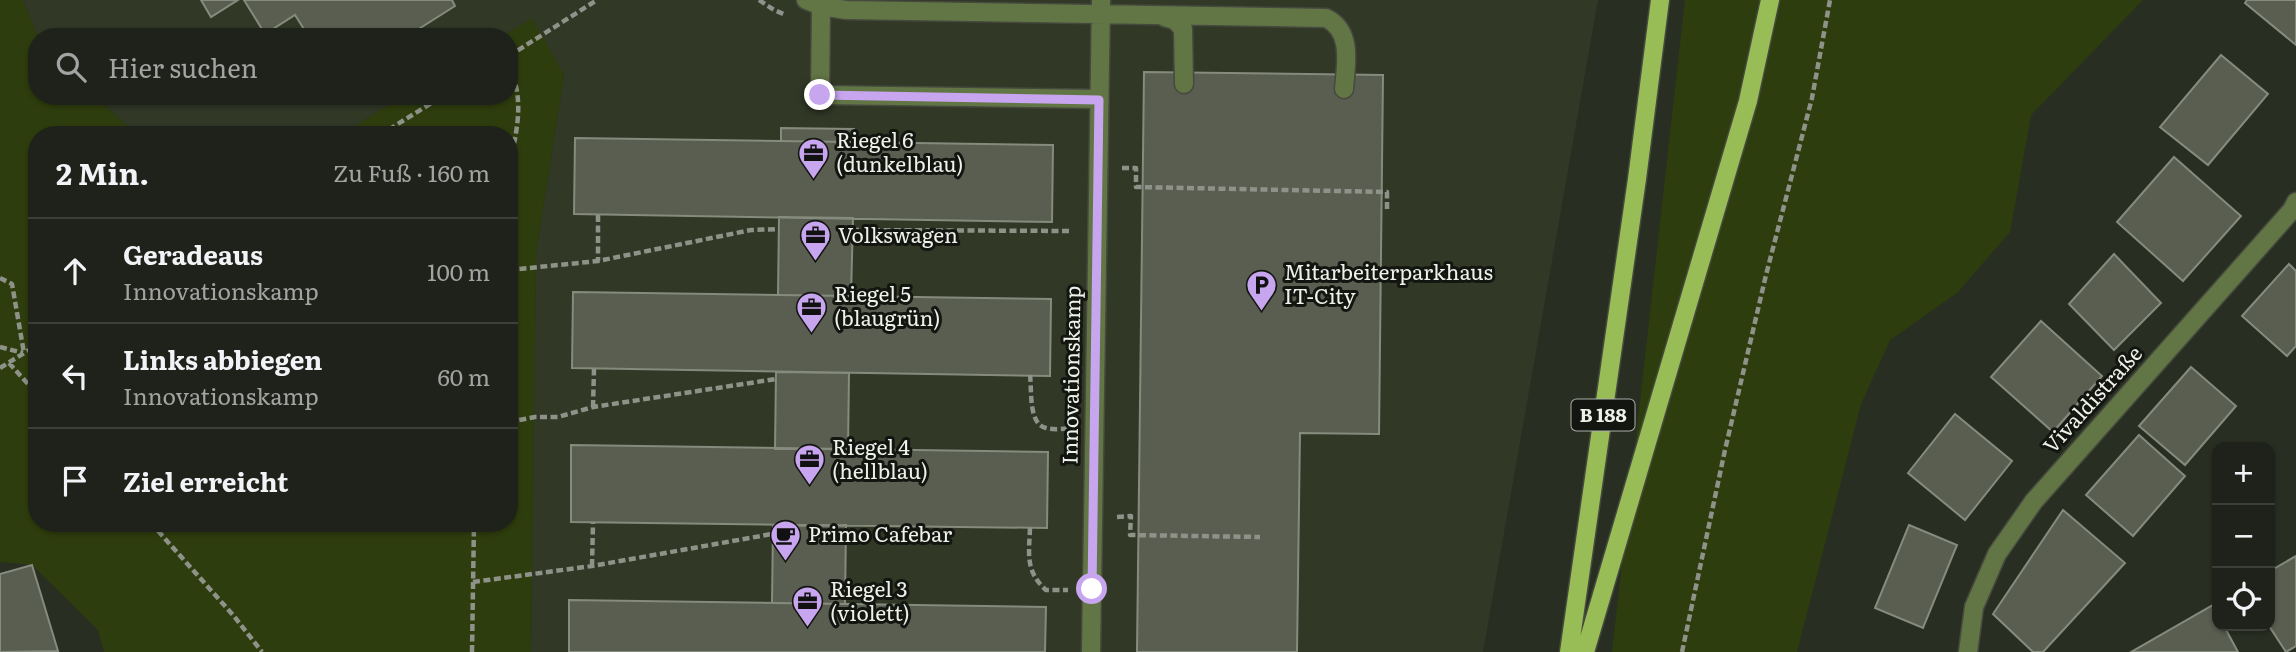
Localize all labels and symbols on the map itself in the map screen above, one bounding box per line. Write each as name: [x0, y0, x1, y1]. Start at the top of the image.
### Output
route end: [804, 79, 835, 110]
place label: Riegel 6 (dunkelblau): [836, 123, 963, 178]
office icon: Riegel 6 (dunkelblau): [796, 136, 830, 180]
place label: Volkswagen: [838, 218, 958, 249]
office icon: Volkswagen: [798, 219, 832, 263]
place label: Mitarbeiterparkhaus IT-City: [1284, 255, 1493, 310]
parking icon: Mitarbeiterparkhaus IT-City: [1244, 268, 1278, 312]
place label: Riegel 5 (blaugrün): [834, 277, 940, 332]
street label: Innovationskamp: [1052, 285, 1087, 465]
office icon: Riegel 5 (blaugrün): [794, 290, 828, 334]
street label: Vivaldistraße: [2034, 338, 2148, 459]
road number: B 188: [1572, 400, 1634, 430]
place label: Riegel 4 (hellblau): [832, 430, 928, 485]
office icon: Riegel 4 (hellblau): [792, 443, 826, 487]
place label: Primo Cafebar: [808, 517, 952, 548]
cafe icon: Primo Cafebar: [768, 518, 802, 562]
place label: Riegel 3 (violett): [830, 572, 910, 627]
route start: [1076, 573, 1107, 604]
office icon: Riegel 3 (violett): [790, 585, 824, 629]

